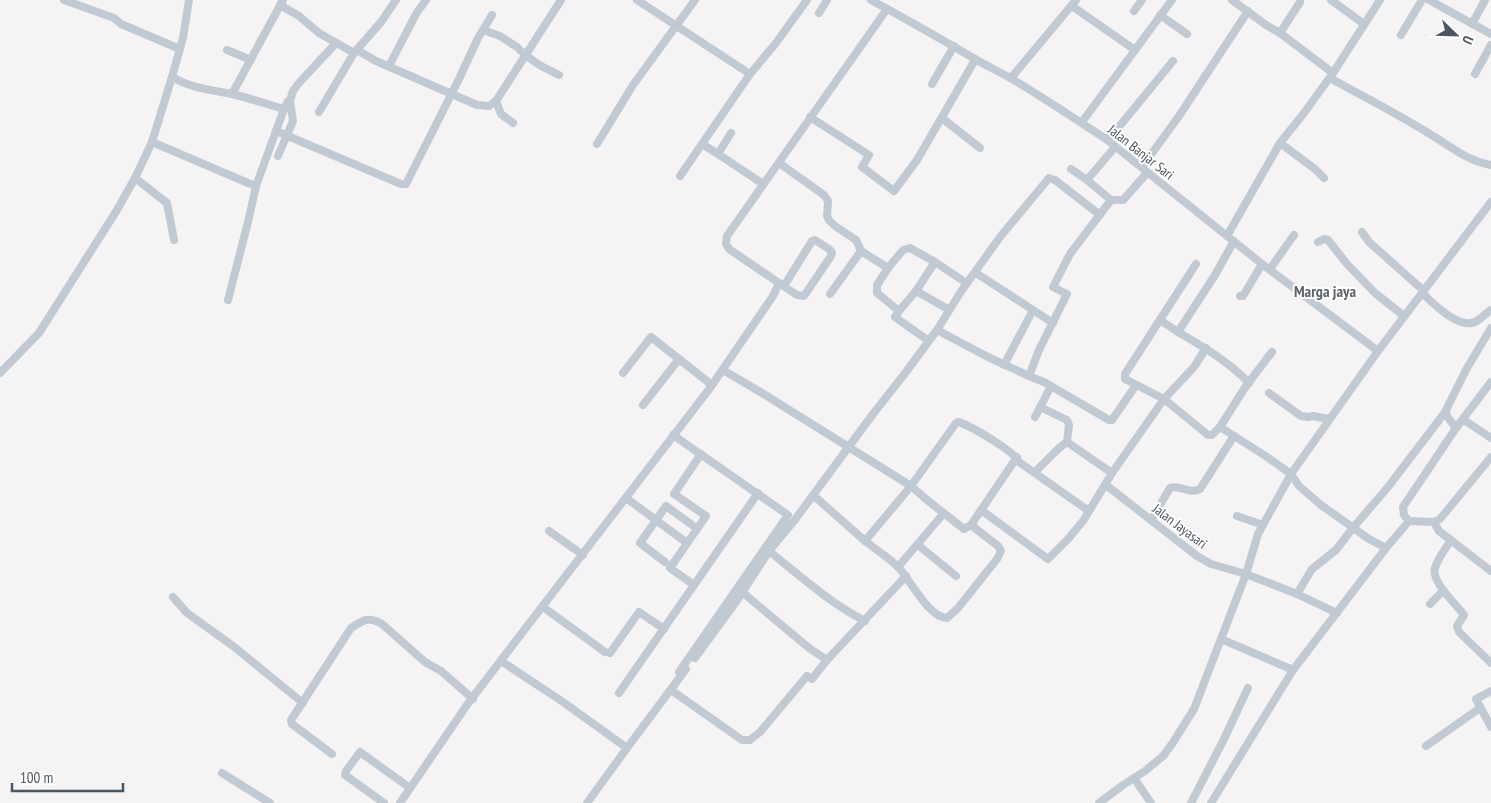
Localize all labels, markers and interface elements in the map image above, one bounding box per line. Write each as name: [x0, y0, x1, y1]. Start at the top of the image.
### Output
north arrow: [1431, 10, 1481, 60]
text: U: [1458, 33, 1478, 47]
street label: Jalan Banjar Sari: [1103, 120, 1178, 183]
district label: Marga jaya: [1294, 281, 1356, 301]
street label: Jalan Jayasari: [1148, 499, 1211, 552]
scale bar: [12, 760, 124, 792]
text: 100 m: [20, 768, 53, 787]

